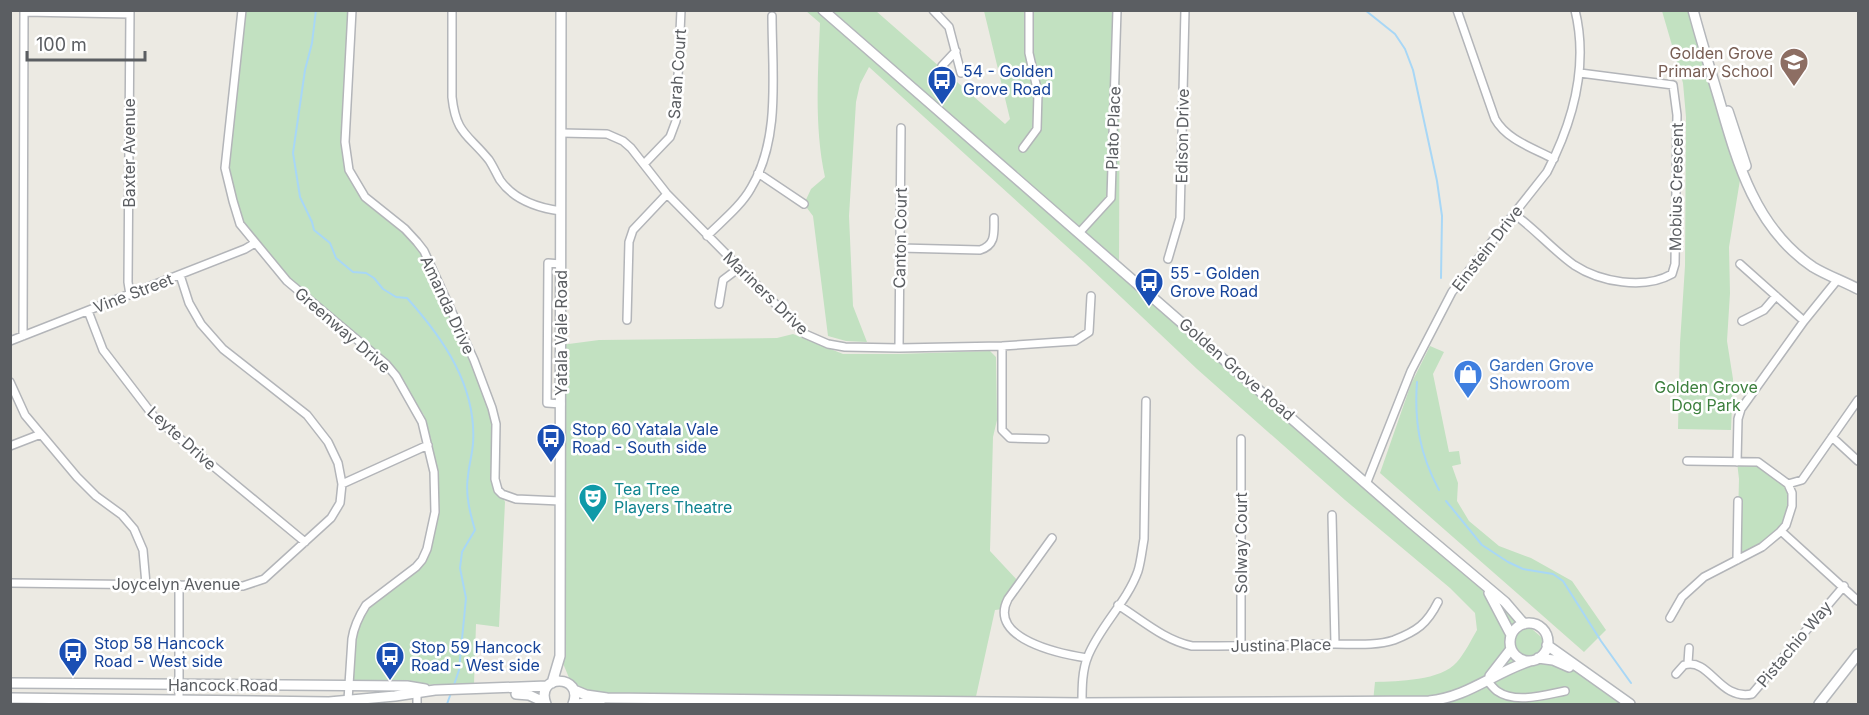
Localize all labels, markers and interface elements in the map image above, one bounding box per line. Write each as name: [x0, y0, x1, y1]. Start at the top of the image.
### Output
scale bar: [27, 24, 146, 62]
street label: Sarah Court: [664, 28, 690, 120]
text: 100 m: [36, 34, 87, 55]
place label: Golden Grove Primary School: [1658, 43, 1773, 81]
school or university icon: Golden Grove Primary School: [1778, 46, 1810, 88]
place label: 54 - Golden Grove Road: [963, 61, 1053, 99]
bus stop icon: 54 - Golden Grove Road: [926, 64, 958, 106]
street label: Plato Place: [1102, 86, 1124, 170]
street label: Edison Drive: [1171, 88, 1193, 184]
street label: Baxter Avenue: [119, 98, 139, 208]
street label: Mobius Crescent: [1665, 123, 1687, 251]
street label: Canton Court: [889, 187, 911, 289]
street label: Einstein Drive: [1447, 201, 1527, 295]
street label: Mariners Drive: [719, 247, 813, 339]
street label: Amanda Drive: [416, 253, 480, 357]
place label: 55 - Golden Grove Road: [1170, 263, 1260, 301]
bus stop icon: 55 - Golden Grove Road: [1133, 266, 1165, 308]
street label: Vine Street: [91, 269, 175, 317]
street label: Yatala Vale Road: [551, 270, 571, 396]
street label: Greenway Drive: [291, 283, 395, 377]
street label: Golden Grove Road: [1175, 313, 1299, 425]
place label: Garden Grove Showroom: [1489, 355, 1594, 393]
shop icon: Garden Grove Showroom: [1452, 358, 1484, 400]
park label: Golden Grove Dog Park: [1654, 377, 1758, 415]
street label: Leyte Drive: [143, 402, 221, 474]
place label: Stop 60 Yatala Vale Road - South side: [572, 419, 719, 457]
bus stop icon: Stop 60 Yatala Vale Road - South side: [535, 422, 567, 464]
place label: Tea Tree Players Theatre: [614, 479, 732, 517]
theatre icon: Tea Tree Players Theatre: [577, 482, 609, 524]
street label: Solway Court: [1231, 492, 1251, 594]
street label: Joycelyn Avenue: [112, 574, 240, 594]
street label: Pistachio Way: [1752, 597, 1836, 691]
place label: Stop 58 Hancock Road - West side: [94, 633, 225, 671]
street label: Justina Place: [1231, 634, 1331, 656]
bus stop icon: Stop 58 Hancock Road - West side: [57, 636, 89, 678]
place label: Stop 59 Hancock Road - West side: [411, 637, 542, 675]
bus stop icon: Stop 59 Hancock Road - West side: [374, 640, 406, 682]
street label: Hancock Road: [168, 675, 278, 695]

